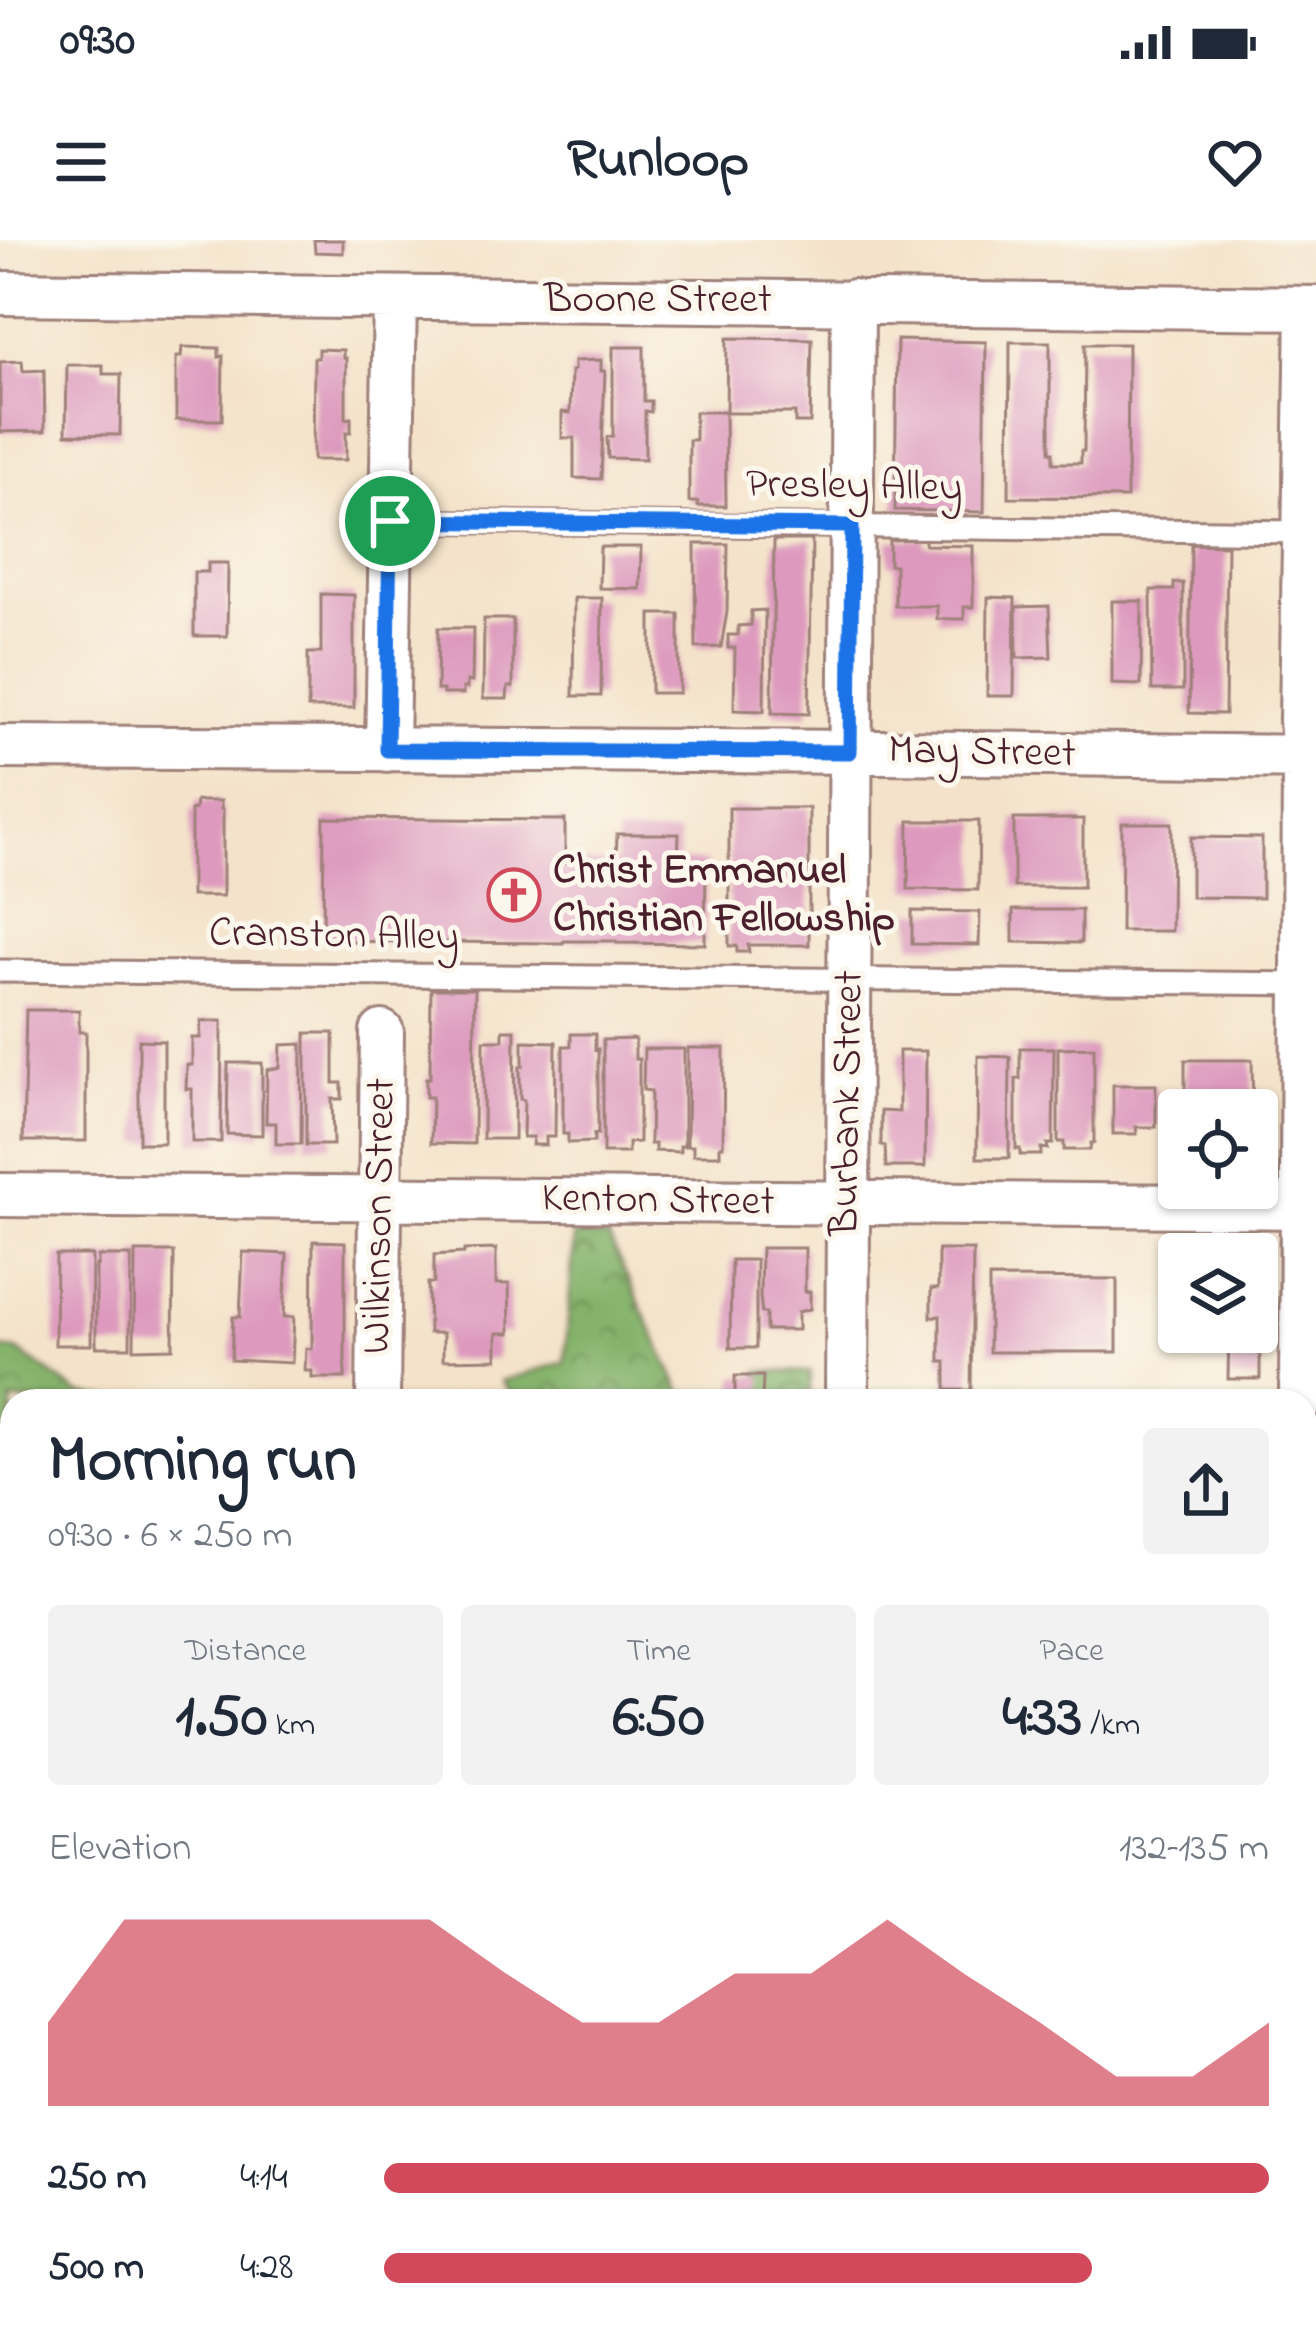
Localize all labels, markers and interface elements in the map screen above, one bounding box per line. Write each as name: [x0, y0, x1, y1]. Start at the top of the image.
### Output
text: 09:30: [60, 9, 135, 75]
text: Runloop: [567, 123, 749, 201]
icon: menu: [48, 129, 114, 195]
icon: heart: [1202, 129, 1268, 195]
street label: Boone Street: [543, 270, 772, 331]
street label: Presley Alley: [745, 455, 963, 519]
pin: [339, 470, 441, 572]
icon: arrive: [357, 488, 423, 554]
street label: May Street: [888, 721, 1076, 785]
place label: Christ Emmanuel Christian Fellowship: [553, 841, 895, 950]
church icon: Christ Emmanuel Christian Fellowship: [486, 867, 542, 923]
street label: Cranston Alley: [208, 903, 460, 969]
street label: Burbank Street: [815, 970, 881, 1237]
street label: Wilkinson Street: [347, 1077, 413, 1355]
map controls: [1158, 1089, 1278, 1353]
button: locate: [1158, 1089, 1278, 1209]
street label: Kenton Street: [541, 1168, 775, 1234]
button: layers: [1158, 1233, 1278, 1353]
text: Morning run: [48, 1415, 357, 1511]
button: share: [1143, 1428, 1269, 1554]
text: 09:30 · 6 × 250 m: [48, 1508, 293, 1565]
text: Distance: [185, 1628, 306, 1676]
text: Time: [626, 1628, 691, 1676]
text: Pace: [1039, 1628, 1104, 1676]
text: 1.50: [176, 1676, 267, 1763]
text: 6:50: [613, 1676, 704, 1763]
text: 4:33: [1003, 1676, 1082, 1763]
text: km: [267, 1702, 315, 1750]
text: /km: [1082, 1702, 1140, 1750]
text: Elevation: [48, 1821, 191, 1878]
text: 132–135 m: [1119, 1821, 1269, 1878]
text: 250 m: [48, 2150, 147, 2207]
text: 4:14: [240, 2150, 288, 2207]
text: 500 m: [48, 2240, 144, 2297]
text: 4:28: [240, 2240, 293, 2297]

